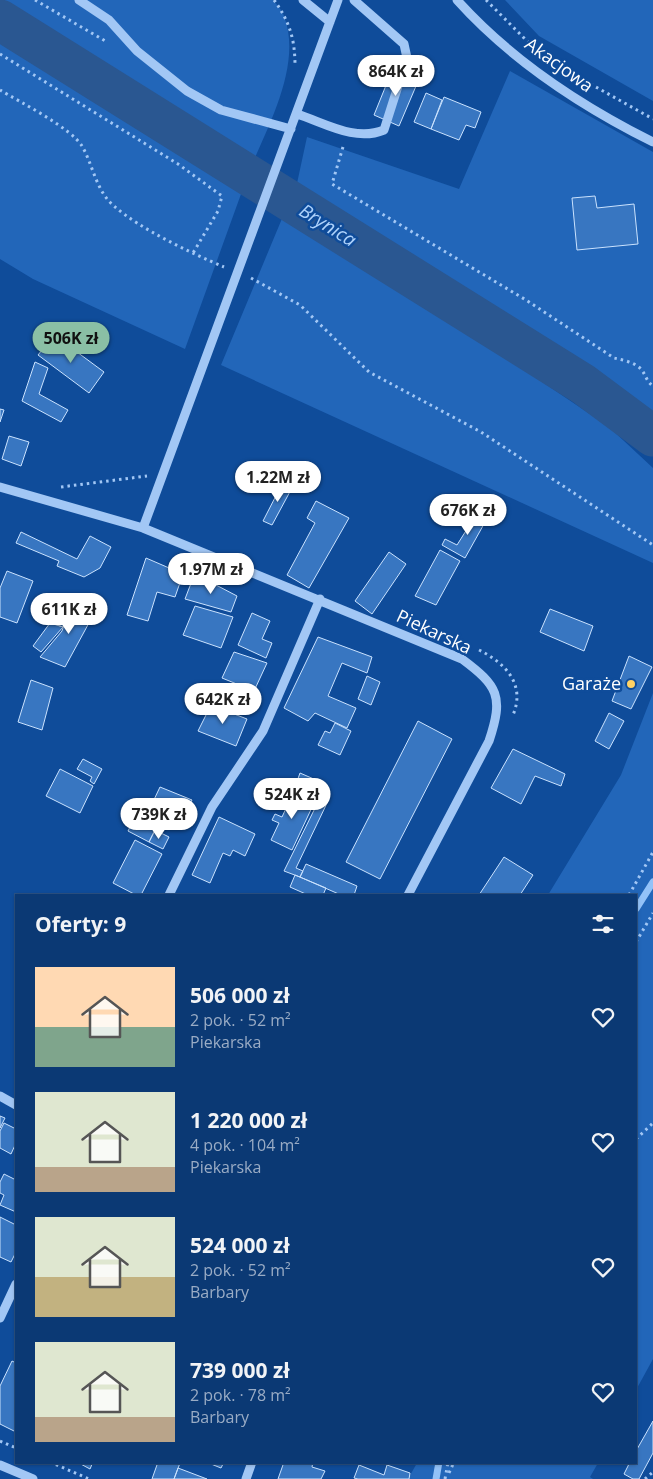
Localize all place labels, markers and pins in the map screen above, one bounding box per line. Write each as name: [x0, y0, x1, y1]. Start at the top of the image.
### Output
pin: 864K zł: [350, 54, 442, 97]
pin: 506K zł: [25, 322, 117, 364]
pin: 1.22M zł: [226, 460, 330, 503]
pin: 676K zł: [422, 494, 514, 536]
pin: 1.97M zł: [159, 552, 263, 595]
pin: 611K zł: [23, 592, 115, 635]
place label: Garaże: [562, 671, 621, 695]
marker: Garaże: [625, 678, 637, 690]
pin: 642K zł: [177, 682, 269, 725]
pin: 524K zł: [246, 778, 338, 820]
pin: 739K zł: [113, 798, 205, 840]

